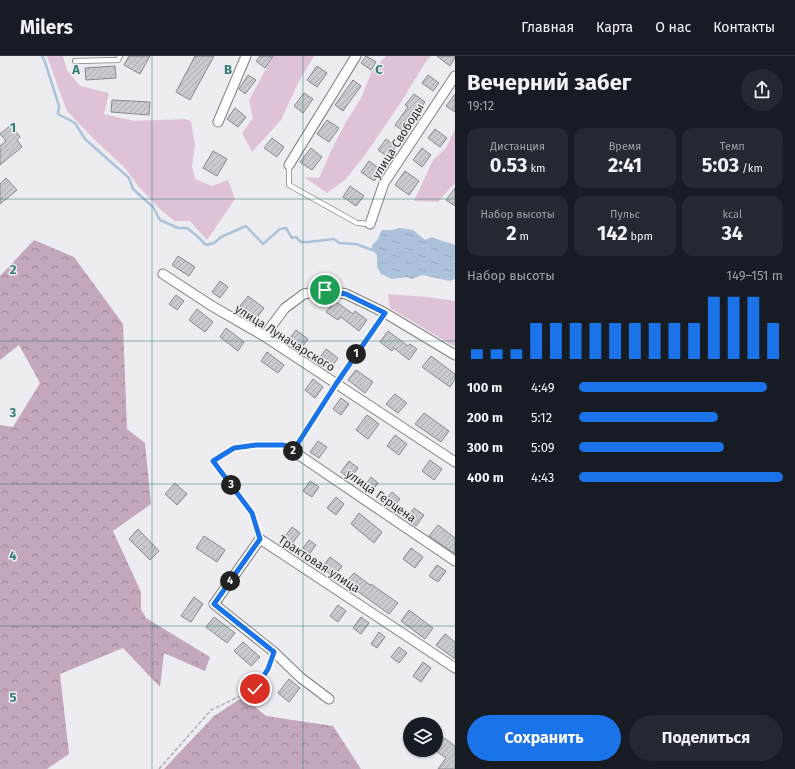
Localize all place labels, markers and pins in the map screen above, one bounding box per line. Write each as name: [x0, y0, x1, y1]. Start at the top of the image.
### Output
pin: [308, 273, 342, 307]
pin: 1: [346, 344, 366, 364]
pin: 2: [283, 441, 303, 461]
pin: 3: [221, 475, 241, 495]
pin: 4: [220, 571, 240, 591]
pin: [238, 672, 272, 706]

